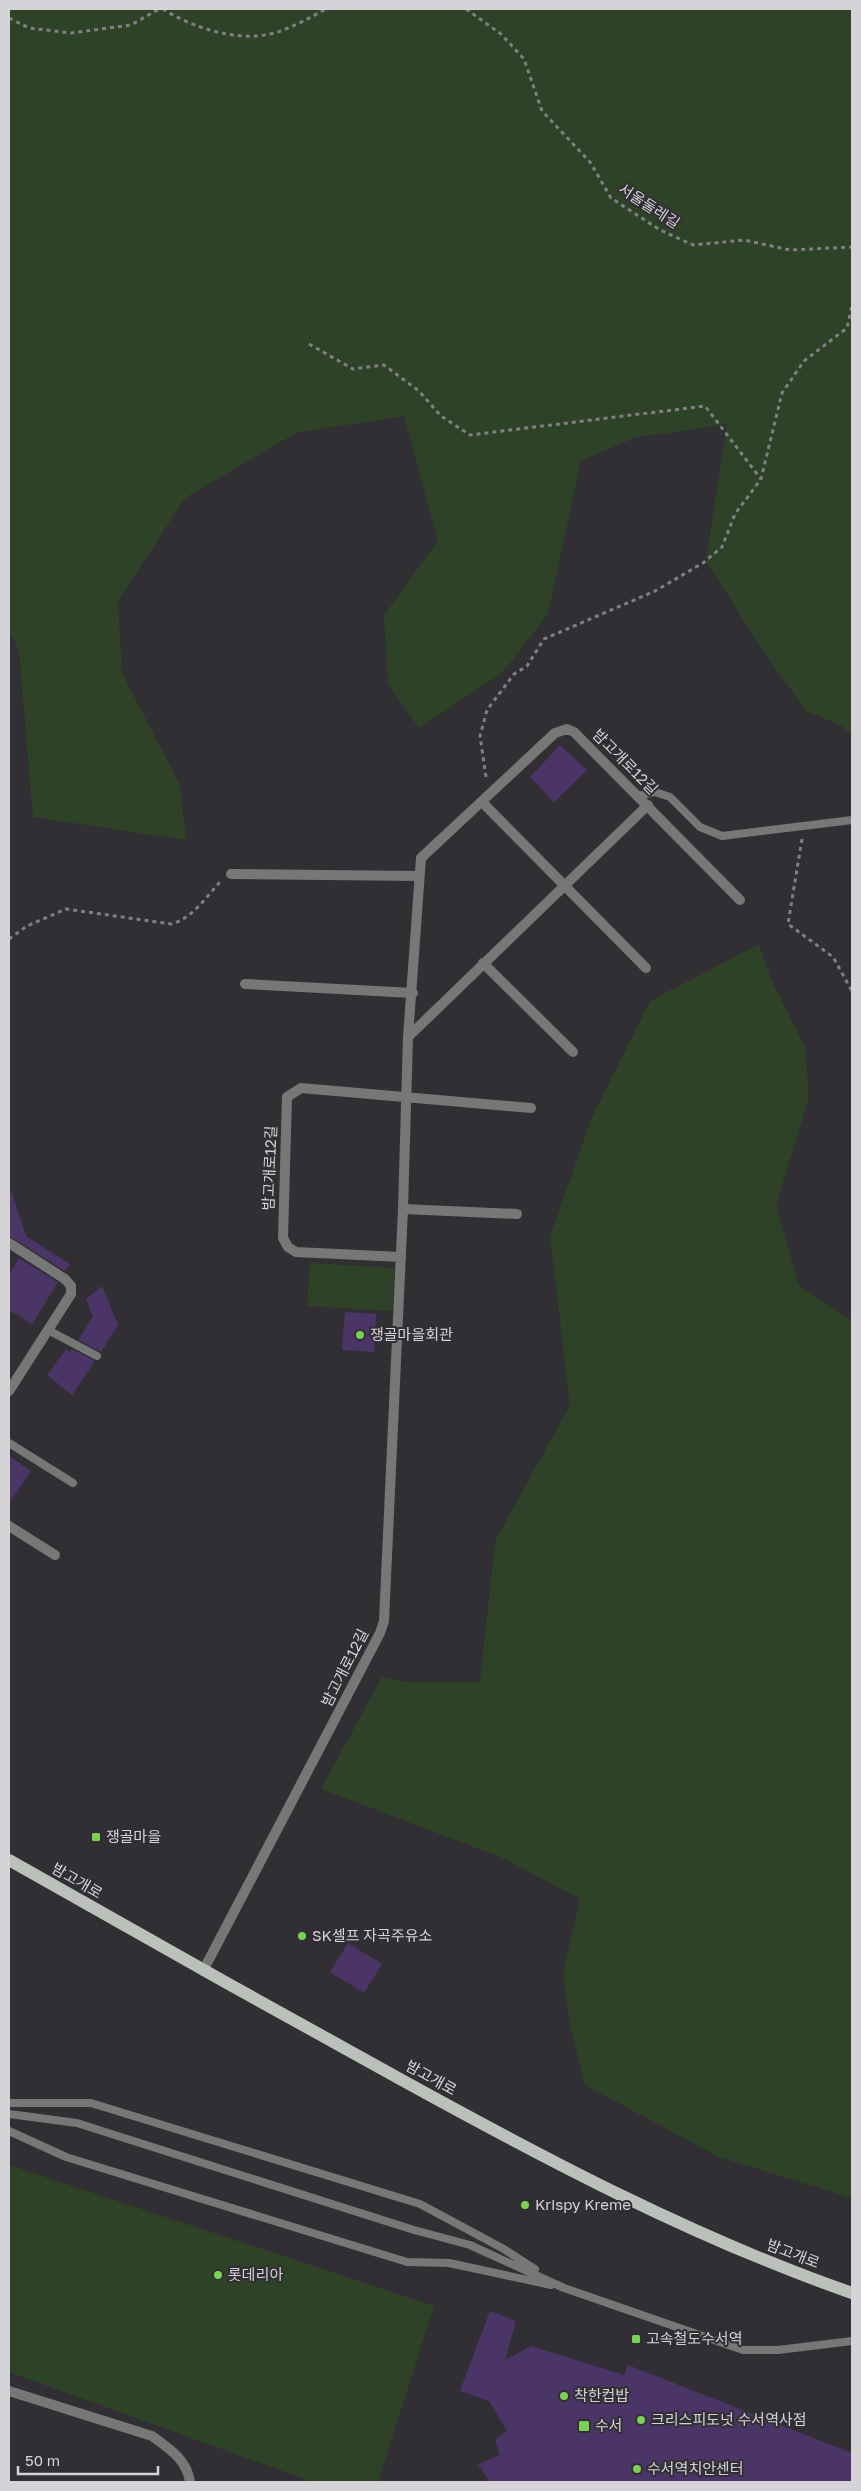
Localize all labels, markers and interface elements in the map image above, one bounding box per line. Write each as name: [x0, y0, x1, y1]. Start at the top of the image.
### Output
street label: 서울둘레길: [616, 179, 683, 232]
street label: 밤고개로12길: [589, 725, 662, 798]
street label: 밤고개로12길: [259, 1125, 279, 1211]
place label: 쟁골마을회관: [370, 1325, 453, 1343]
marker: 쟁골마을회관: [354, 1329, 366, 1341]
street label: 밤고개로12길: [317, 1626, 371, 1709]
place label: 쟁골마을: [106, 1827, 161, 1845]
marker: 쟁골마을: [90, 1831, 102, 1843]
street label: 밤고개로: [49, 1859, 106, 1902]
place label: SK셀프 자곡주유소: [312, 1926, 433, 1944]
marker: SK셀프 자곡주유소: [296, 1930, 308, 1942]
street label: 밤고개로: [403, 2056, 460, 2098]
place label: Krispy Kreme: [535, 2195, 631, 2213]
marker: Krispy Kreme: [519, 2199, 531, 2211]
street label: 밤고개로: [764, 2235, 822, 2271]
place label: 롯데리아: [228, 2265, 283, 2283]
marker: 롯데리아: [212, 2269, 224, 2281]
place label: 고속철도수서역: [646, 2329, 743, 2347]
marker: 고속철도수서역: [630, 2333, 642, 2345]
place label: 착한컵밥: [574, 2386, 629, 2404]
marker: 착한컵밥: [558, 2390, 570, 2402]
place label: 크리스피도넛 수서역사점: [651, 2410, 807, 2428]
marker: 크리스피도넛 수서역사점: [635, 2414, 647, 2426]
place label: 수서: [595, 2416, 623, 2434]
marker: 수서: [577, 2419, 591, 2433]
scale bar: [18, 2444, 158, 2476]
text: 50 m: [25, 2451, 60, 2469]
place label: 수서역치안센터: [647, 2459, 744, 2477]
marker: 수서역치안센터: [631, 2463, 643, 2475]

